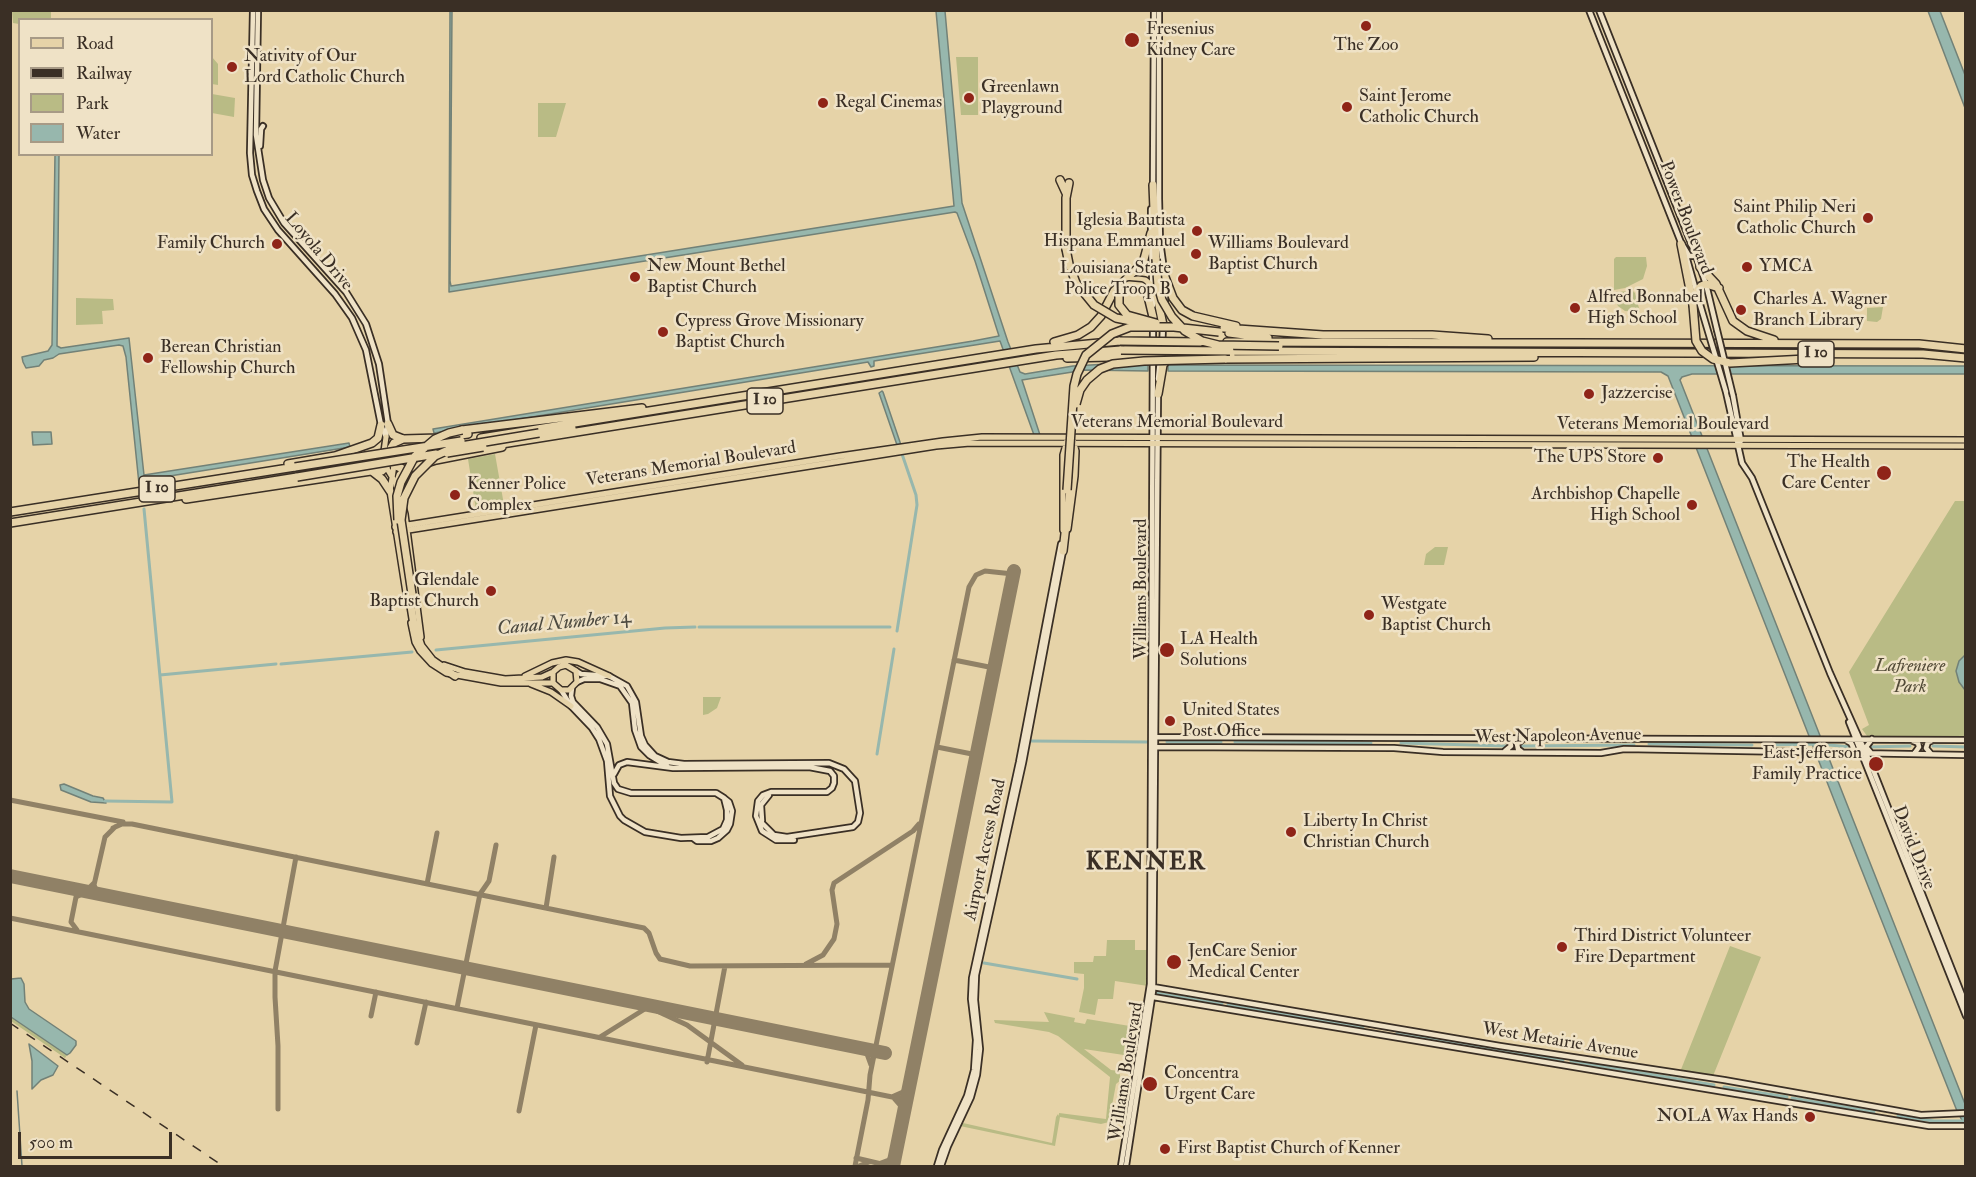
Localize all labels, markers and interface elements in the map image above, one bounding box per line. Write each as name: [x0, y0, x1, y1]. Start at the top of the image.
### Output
legend: [18, 18, 213, 156]
place label: Fresenius Kidney Care: [1146, 19, 1235, 62]
marker: The Zoo: [1359, 19, 1373, 33]
marker: Fresenius Kidney Care: [1123, 31, 1141, 49]
text: Road: [76, 32, 114, 55]
place label: The Zoo: [1334, 35, 1398, 57]
place label: Nativity of Our Lord Catholic Church: [244, 46, 405, 88]
marker: Nativity of Our Lord Catholic Church: [225, 60, 239, 74]
text: Railway: [76, 62, 132, 85]
place label: Greenlawn Playground: [981, 77, 1063, 119]
place label: Saint Jerome Catholic Church: [1359, 86, 1479, 128]
marker: Greenlawn Playground: [962, 91, 976, 105]
text: Park: [76, 92, 109, 115]
place label: Regal Cinemas: [835, 92, 942, 114]
marker: Regal Cinemas: [816, 96, 830, 110]
marker: Saint Jerome Catholic Church: [1340, 100, 1354, 114]
text: Water: [76, 122, 120, 145]
street label: Power Boulevard: [1653, 158, 1717, 278]
place label: Saint Philip Neri Catholic Church: [1733, 197, 1856, 240]
street label: Loyola Drive: [279, 209, 357, 295]
place label: Iglesia Bautista Hispana Emmanuel: [1043, 210, 1185, 252]
marker: Saint Philip Neri Catholic Church: [1861, 211, 1875, 225]
marker: Iglesia Bautista Hispana Emmanuel: [1190, 224, 1204, 238]
place label: Family Church: [157, 233, 265, 255]
place label: Williams Boulevard Baptist Church: [1208, 233, 1349, 276]
marker: Family Church: [270, 237, 284, 251]
marker: Williams Boulevard Baptist Church: [1189, 247, 1203, 261]
place label: New Mount Bethel Baptist Church: [647, 256, 786, 298]
place label: YMCA: [1759, 256, 1813, 278]
place label: Louisiana State Police Troop B: [1060, 258, 1171, 300]
marker: YMCA: [1740, 260, 1754, 274]
marker: New Mount Bethel Baptist Church: [628, 270, 642, 284]
marker: Louisiana State Police Troop B: [1176, 272, 1190, 286]
place label: Alfred Bonnabel High School: [1587, 287, 1703, 330]
place label: Charles A. Wagner Branch Library: [1753, 289, 1887, 332]
marker: Alfred Bonnabel High School: [1568, 301, 1582, 315]
marker: Charles A. Wagner Branch Library: [1734, 303, 1748, 317]
place label: Cypress Grove Missionary Baptist Church: [675, 311, 864, 354]
marker: Cypress Grove Missionary Baptist Church: [656, 325, 670, 339]
place label: Berean Christian Fellowship Church: [160, 337, 296, 380]
road number: I 10: [1798, 341, 1834, 367]
marker: Berean Christian Fellowship Church: [141, 351, 155, 365]
place label: Jazzercise: [1601, 383, 1673, 405]
marker: Jazzercise: [1582, 387, 1596, 401]
road number: I 10: [747, 388, 783, 414]
street label: Veterans Memorial Boulevard: [1071, 412, 1283, 434]
street label: Veterans Memorial Boulevard: [1557, 414, 1769, 436]
street label: Veterans Memorial Boulevard: [584, 438, 798, 492]
place label: The UPS Store: [1534, 447, 1646, 469]
marker: The UPS Store: [1651, 451, 1665, 465]
place label: The Health Care Center: [1782, 452, 1870, 494]
marker: The Health Care Center: [1875, 464, 1893, 482]
place label: Kenner Police Complex: [467, 474, 566, 516]
road number: I 10: [139, 476, 175, 502]
place label: Archbishop Chapelle High School: [1531, 484, 1680, 526]
marker: Kenner Police Complex: [448, 488, 462, 502]
marker: Archbishop Chapelle High School: [1685, 498, 1699, 512]
street label: Williams Boulevard: [1131, 519, 1153, 659]
place label: Glendale Baptist Church: [369, 570, 479, 612]
marker: Glendale Baptist Church: [484, 584, 498, 598]
place label: Westgate Baptist Church: [1381, 594, 1491, 636]
water label: Canal Number 14: [496, 606, 632, 642]
marker: Westgate Baptist Church: [1362, 608, 1376, 622]
place label: LA Health Solutions: [1180, 629, 1258, 672]
marker: LA Health Solutions: [1158, 641, 1176, 659]
park label: Lafreniere Park: [1875, 656, 1945, 698]
place label: United States Post Office: [1182, 700, 1279, 742]
marker: United States Post Office: [1163, 714, 1177, 728]
street label: West Napoleon Avenue: [1474, 725, 1642, 749]
place label: East Jefferson Family Practice: [1752, 743, 1862, 786]
marker: East Jefferson Family Practice: [1867, 755, 1885, 773]
street label: Airport Access Road: [960, 777, 1012, 923]
street label: David Drive: [1886, 803, 1940, 893]
place label: Liberty In Christ Christian Church: [1303, 811, 1430, 854]
marker: Liberty In Christ Christian Church: [1284, 825, 1298, 839]
district label: KENNER: [1086, 850, 1206, 878]
place label: Third District Volunteer Fire Department: [1574, 926, 1751, 968]
marker: Third District Volunteer Fire Department: [1555, 940, 1569, 954]
place label: JenCare Senior Medical Center: [1188, 941, 1299, 984]
marker: JenCare Senior Medical Center: [1165, 953, 1183, 971]
street label: Williams Boulevard: [1105, 1001, 1149, 1143]
street label: West Metairie Avenue: [1481, 1019, 1639, 1065]
place label: Concentra Urgent Care: [1164, 1063, 1255, 1106]
marker: Concentra Urgent Care: [1141, 1075, 1159, 1093]
place label: NOLA Wax Hands: [1657, 1106, 1798, 1128]
marker: NOLA Wax Hands: [1803, 1110, 1817, 1124]
scale bar: [21, 1120, 176, 1158]
text: 500 m: [29, 1131, 73, 1154]
place label: First Baptist Church of Kenner: [1177, 1138, 1400, 1160]
marker: First Baptist Church of Kenner: [1158, 1142, 1172, 1156]

